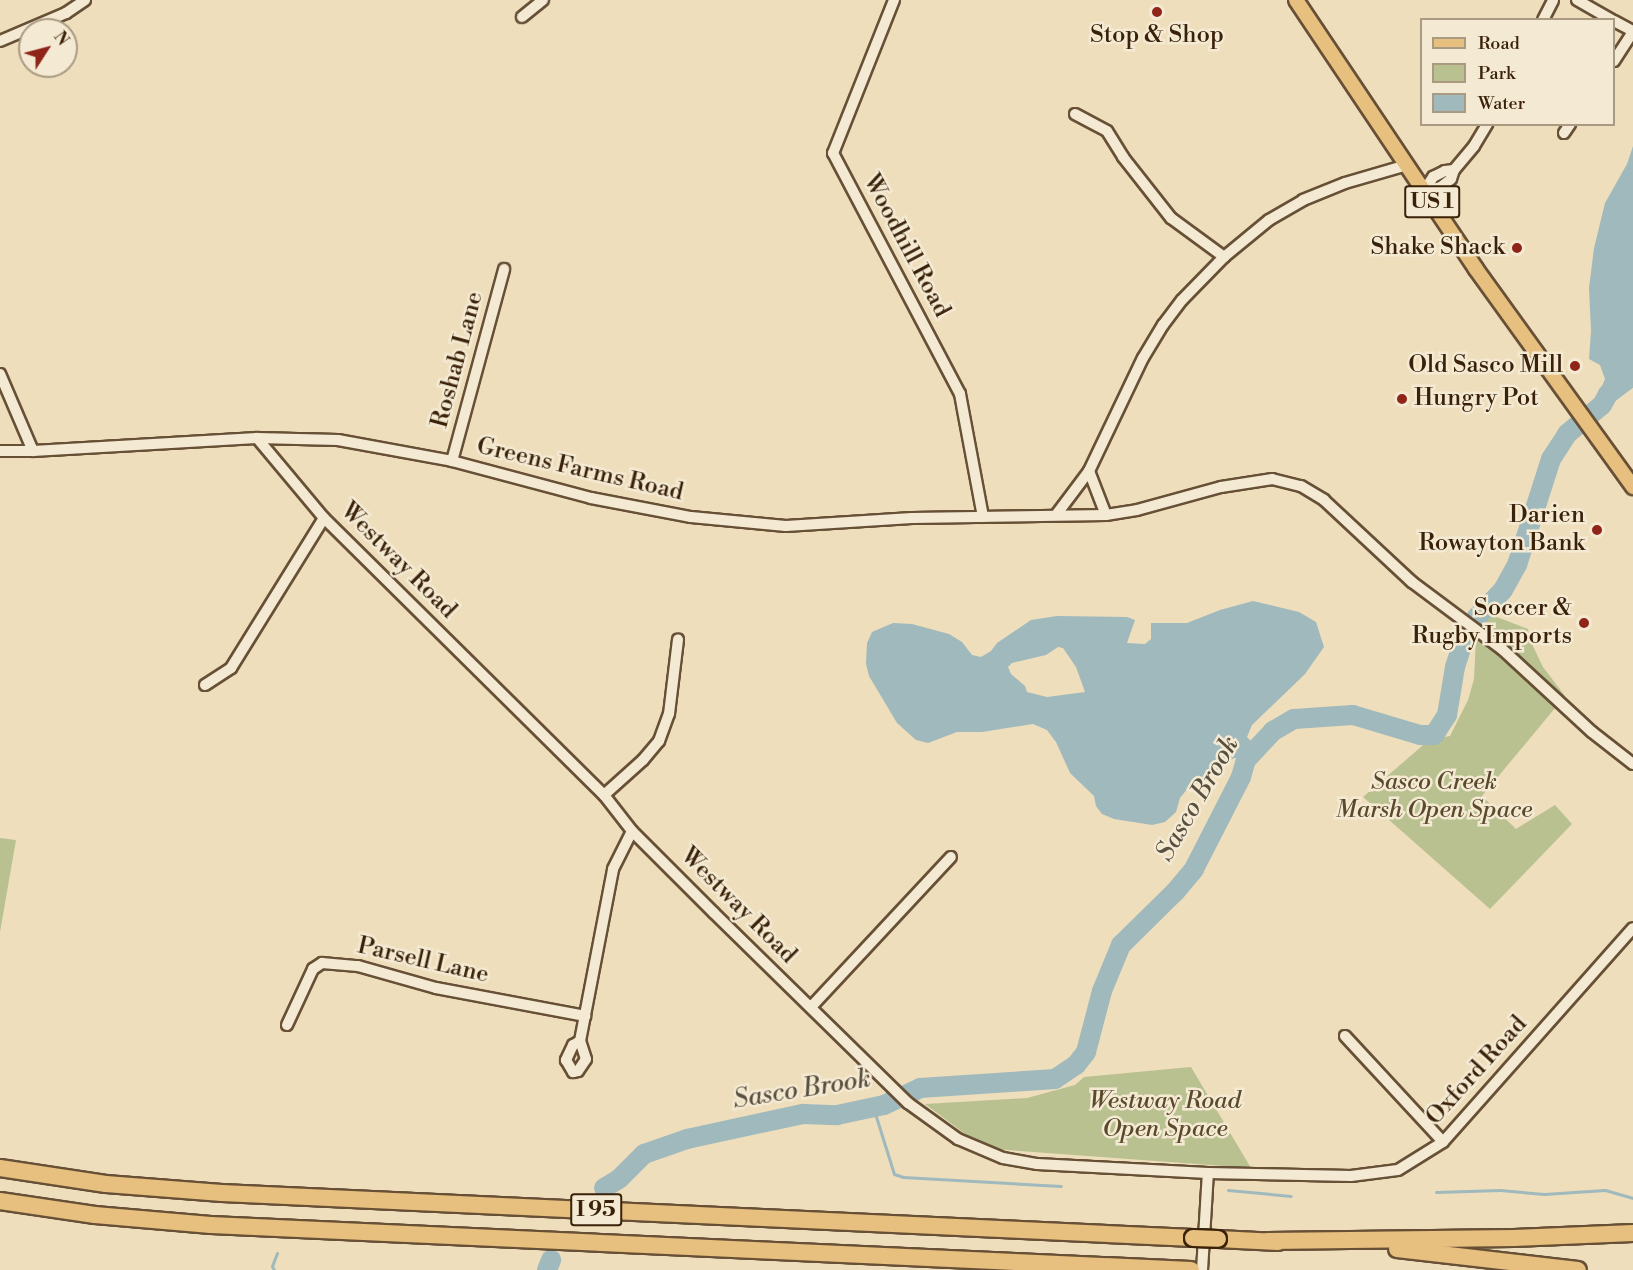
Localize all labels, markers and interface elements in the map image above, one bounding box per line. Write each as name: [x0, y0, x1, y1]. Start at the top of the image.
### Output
marker: Stop & Shop: [1150, 5, 1164, 19]
north arrow: [18, 18, 78, 78]
legend: [1420, 18, 1615, 126]
place label: Stop & Shop: [1090, 22, 1224, 50]
text: N: [49, 28, 73, 50]
text: Road: [1478, 32, 1520, 55]
text: Park: [1478, 62, 1515, 85]
text: Water: [1478, 92, 1525, 115]
street label: Woodhill Road: [856, 170, 956, 322]
road number: US 1: [1404, 183, 1460, 221]
place label: Shake Shack: [1371, 234, 1505, 262]
marker: Shake Shack: [1510, 241, 1524, 255]
street label: Roshab Lane: [426, 289, 490, 431]
place label: Old Sasco Mill: [1408, 352, 1563, 380]
marker: Old Sasco Mill: [1568, 359, 1582, 373]
place label: Hungry Pot: [1414, 385, 1539, 413]
marker: Hungry Pot: [1395, 392, 1409, 406]
street label: Greens Farms Road: [474, 432, 686, 508]
street label: Westway Road: [334, 497, 462, 625]
place label: Darien Rowayton Bank: [1418, 502, 1585, 558]
marker: Darien Rowayton Bank: [1590, 523, 1604, 537]
place label: Soccer & Rugby Imports: [1412, 595, 1572, 651]
marker: Soccer & Rugby Imports: [1577, 616, 1591, 630]
water label: Sasco Brook: [1150, 731, 1246, 867]
park label: Sasco Creek Marsh Open Space: [1336, 769, 1532, 825]
street label: Westway Road: [674, 842, 802, 970]
street label: Parsell Lane: [355, 932, 491, 990]
street label: Oxford Road: [1420, 1010, 1534, 1132]
water label: Sasco Brook: [731, 1064, 873, 1116]
park label: Westway Road Open Space: [1089, 1088, 1241, 1144]
road number: I 95: [569, 1191, 623, 1229]

